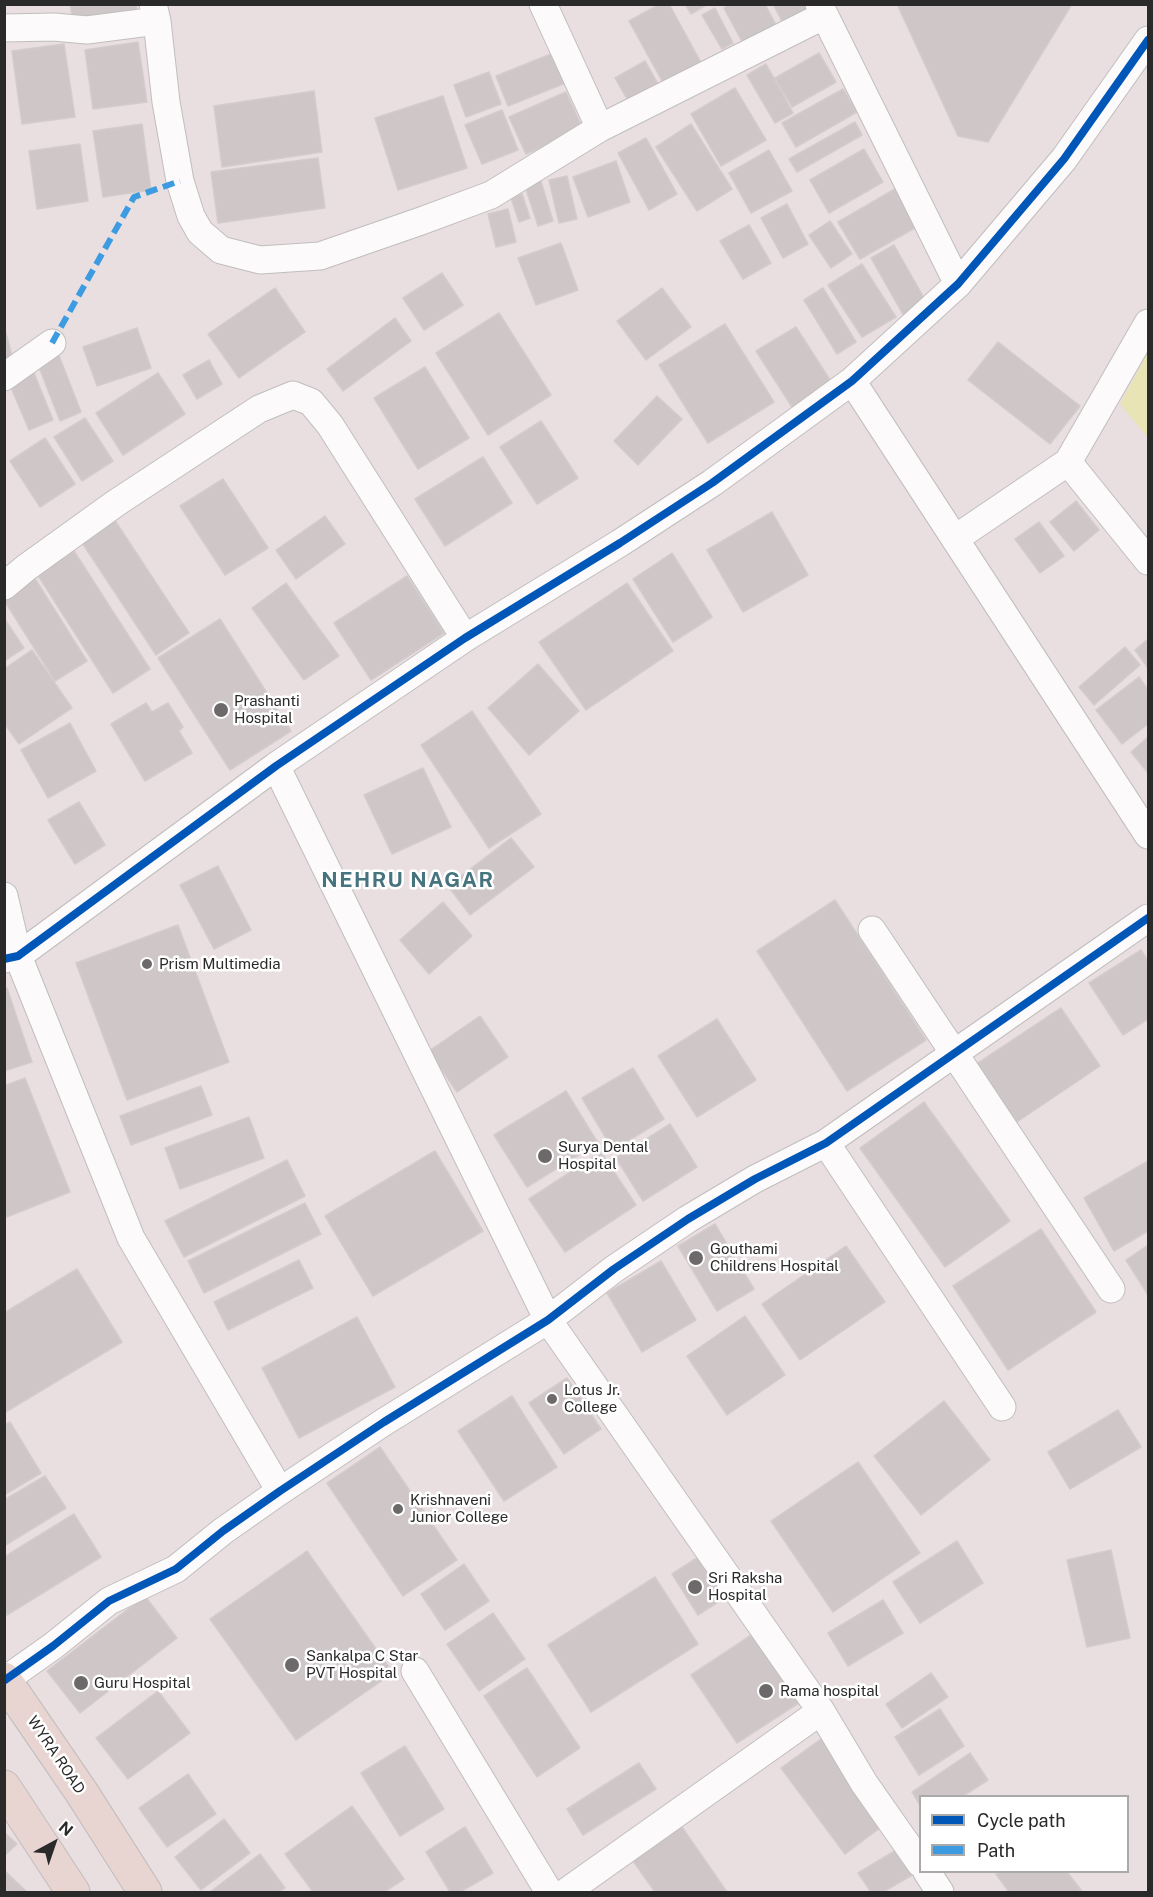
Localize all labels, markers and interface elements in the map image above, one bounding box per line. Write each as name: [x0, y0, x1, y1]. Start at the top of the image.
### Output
place label: Prashanti Hospital: [234, 692, 300, 727]
marker: Prashanti Hospital: [212, 701, 230, 719]
district label: NEHRU NAGAR: [321, 868, 495, 894]
place label: Prism Multimedia: [159, 955, 281, 973]
marker: Prism Multimedia: [140, 957, 154, 971]
place label: Surya Dental Hospital: [558, 1138, 649, 1173]
marker: Surya Dental Hospital: [536, 1147, 554, 1165]
place label: Gouthami Childrens Hospital: [710, 1240, 839, 1275]
marker: Gouthami Childrens Hospital: [687, 1249, 705, 1267]
place label: Lotus Jr. College: [564, 1381, 620, 1416]
marker: Lotus Jr. College: [545, 1392, 559, 1406]
place label: Krishnaveni Junior College: [410, 1491, 508, 1526]
marker: Krishnaveni Junior College: [391, 1502, 405, 1516]
place label: Sri Raksha Hospital: [708, 1569, 782, 1604]
marker: Sri Raksha Hospital: [686, 1578, 704, 1596]
place label: Sankalpa C Star PVT Hospital: [306, 1647, 418, 1682]
marker: Sankalpa C Star PVT Hospital: [283, 1656, 301, 1674]
marker: Guru Hospital: [72, 1674, 90, 1692]
place label: Guru Hospital: [94, 1674, 191, 1692]
marker: Rama hospital: [757, 1682, 775, 1700]
place label: Rama hospital: [780, 1682, 879, 1700]
street label: WYRA ROAD: [23, 1713, 89, 1797]
legend: [919, 1795, 1129, 1873]
text: Cycle path: [977, 1810, 1066, 1831]
north arrow: [24, 1813, 84, 1873]
text: N: [55, 1818, 77, 1840]
text: Path: [977, 1840, 1015, 1861]

